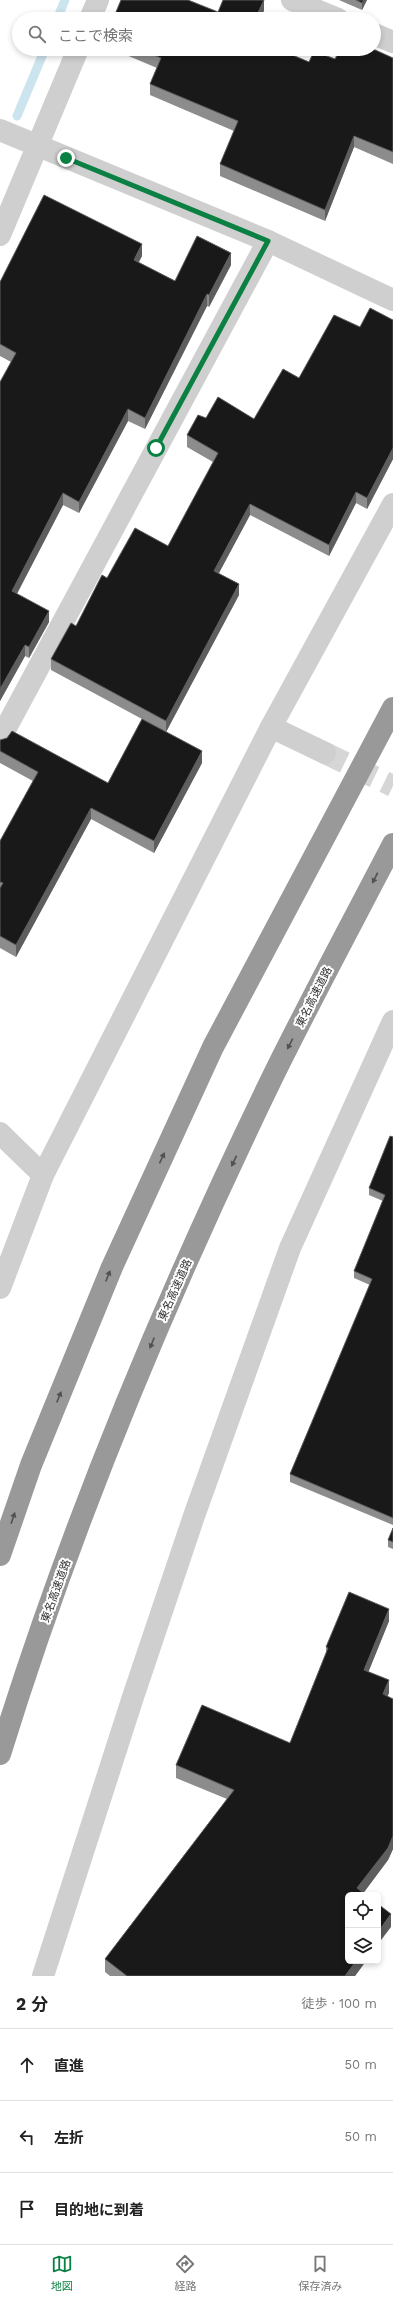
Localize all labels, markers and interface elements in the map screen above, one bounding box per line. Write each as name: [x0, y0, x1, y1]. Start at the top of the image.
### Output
search box: [12, 12, 381, 56]
icon: search: [26, 23, 48, 45]
text: ここで検索: [58, 27, 133, 45]
route end: [57, 149, 75, 167]
route start: [147, 439, 165, 457]
one-way arrow: [372, 873, 378, 884]
street label: 東名高速道路: [293, 965, 335, 1029]
one-way arrow: [287, 1038, 293, 1050]
one-way arrow: [159, 1153, 165, 1164]
one-way arrow: [231, 1155, 237, 1167]
street label: 東名高速道路: [156, 1257, 194, 1323]
one-way arrow: [106, 1270, 112, 1282]
one-way arrow: [148, 1338, 154, 1350]
one-way arrow: [56, 1391, 62, 1402]
one-way arrow: [10, 1512, 16, 1524]
street label: 東名高速道路: [39, 1558, 73, 1624]
map controls: [345, 1892, 381, 1964]
button: locate: [345, 1892, 381, 1928]
button: layers: [345, 1928, 381, 1964]
text: 2 分: [16, 1994, 48, 2014]
text: 徒歩 · 100 m: [301, 1996, 377, 2011]
icon: ahead: [16, 2054, 38, 2076]
text: 直進: [54, 2057, 84, 2075]
text: 50 m: [345, 2057, 377, 2072]
icon: left: [16, 2126, 38, 2148]
text: 左折: [54, 2129, 84, 2147]
text: 50 m: [345, 2129, 377, 2144]
icon: arrive: [16, 2198, 38, 2220]
text: 目的地に到着: [54, 2201, 144, 2219]
tab: 地図: [51, 2253, 73, 2293]
tab: 経路: [174, 2253, 196, 2293]
tab: 保存済み: [298, 2253, 342, 2293]

